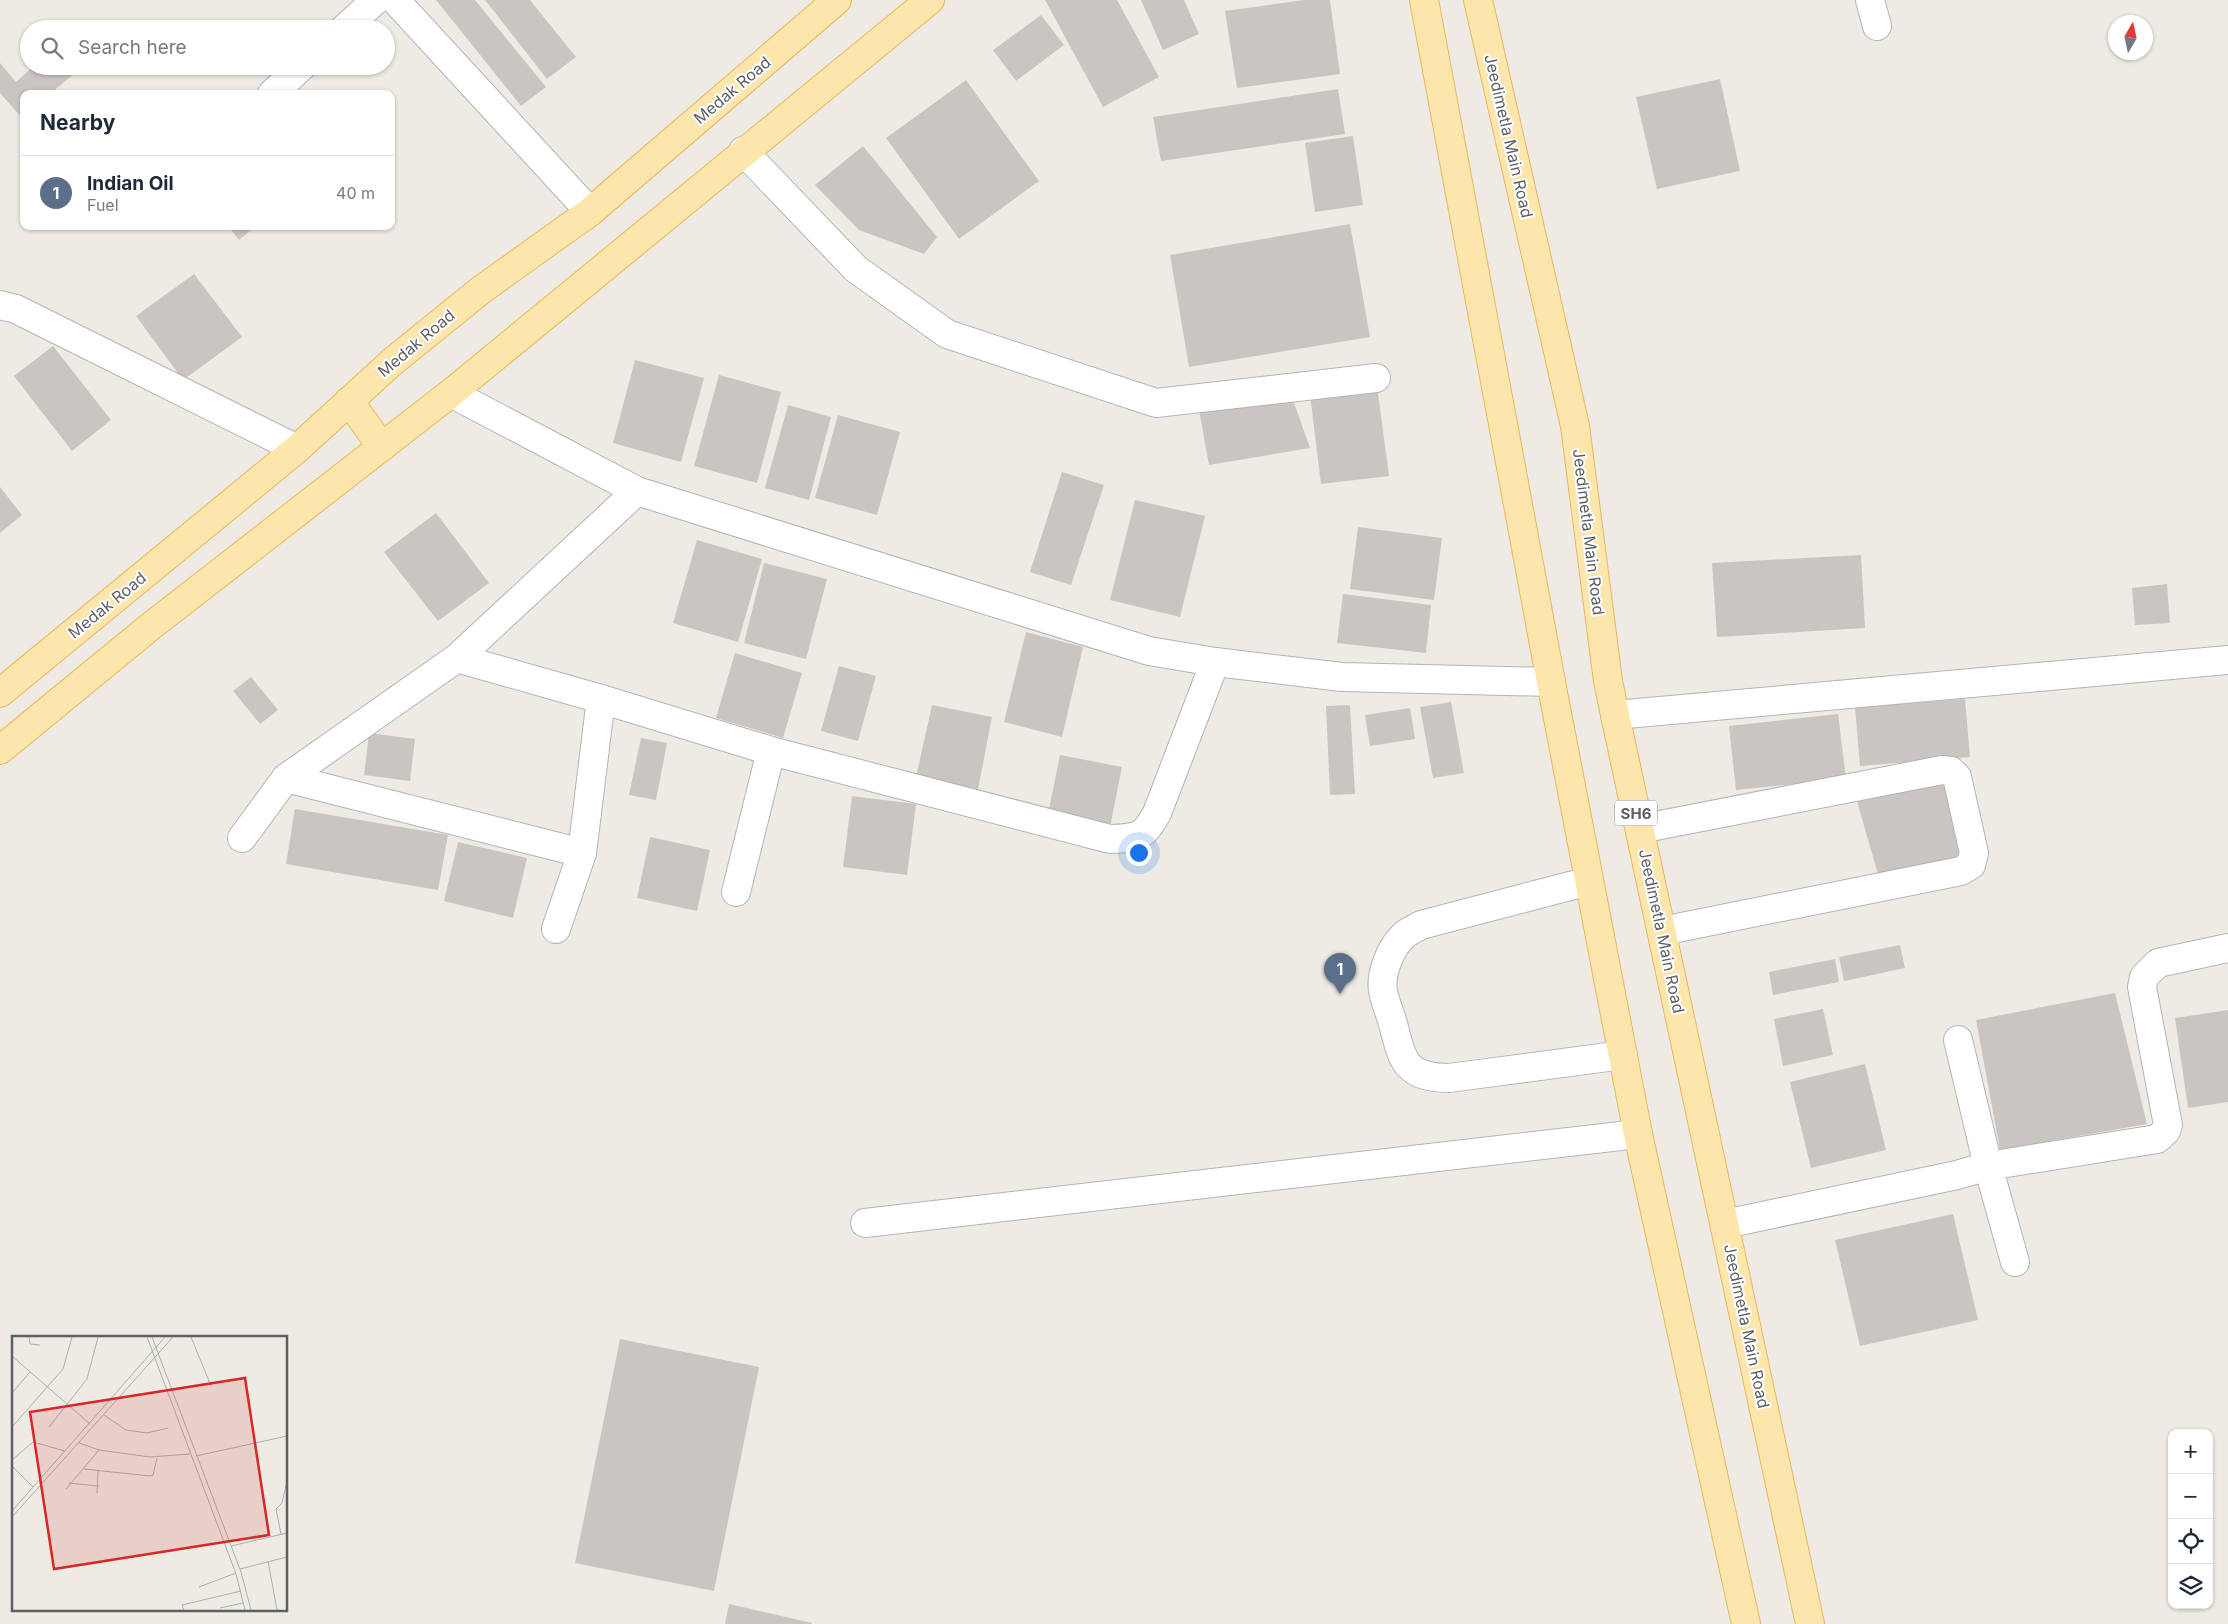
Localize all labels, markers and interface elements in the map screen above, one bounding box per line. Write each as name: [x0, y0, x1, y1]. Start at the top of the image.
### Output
north arrow: [2108, 15, 2153, 60]
search box: [20, 20, 395, 75]
icon: search: [38, 34, 66, 62]
text: Search here: [78, 36, 187, 59]
street label: Medak Road: [689, 52, 775, 128]
street label: Jeedimetla Main Road: [1480, 52, 1538, 220]
text: Nearby: [40, 110, 115, 135]
text: Indian Oil: [87, 172, 174, 195]
text: 1: [53, 183, 59, 203]
text: 40 m: [336, 183, 375, 203]
text: Fuel: [87, 195, 119, 215]
street label: Medak Road: [373, 305, 459, 381]
street label: Jeedimetla Main Road: [1569, 448, 1609, 616]
street label: Medak Road: [64, 568, 150, 642]
road number: SH6: [1615, 800, 1657, 826]
your location: [1126, 840, 1152, 866]
street label: Jeedimetla Main Road: [1635, 847, 1689, 1015]
pin: 1: [1324, 953, 1356, 994]
street label: Jeedimetla Main Road: [1720, 1242, 1774, 1410]
inset map: [12, 1336, 288, 1612]
map controls: [2168, 1429, 2213, 1609]
button: +: [2168, 1429, 2213, 1474]
button: −: [2168, 1474, 2213, 1519]
button: locate: [2168, 1519, 2213, 1564]
button: layers: [2168, 1564, 2213, 1609]

